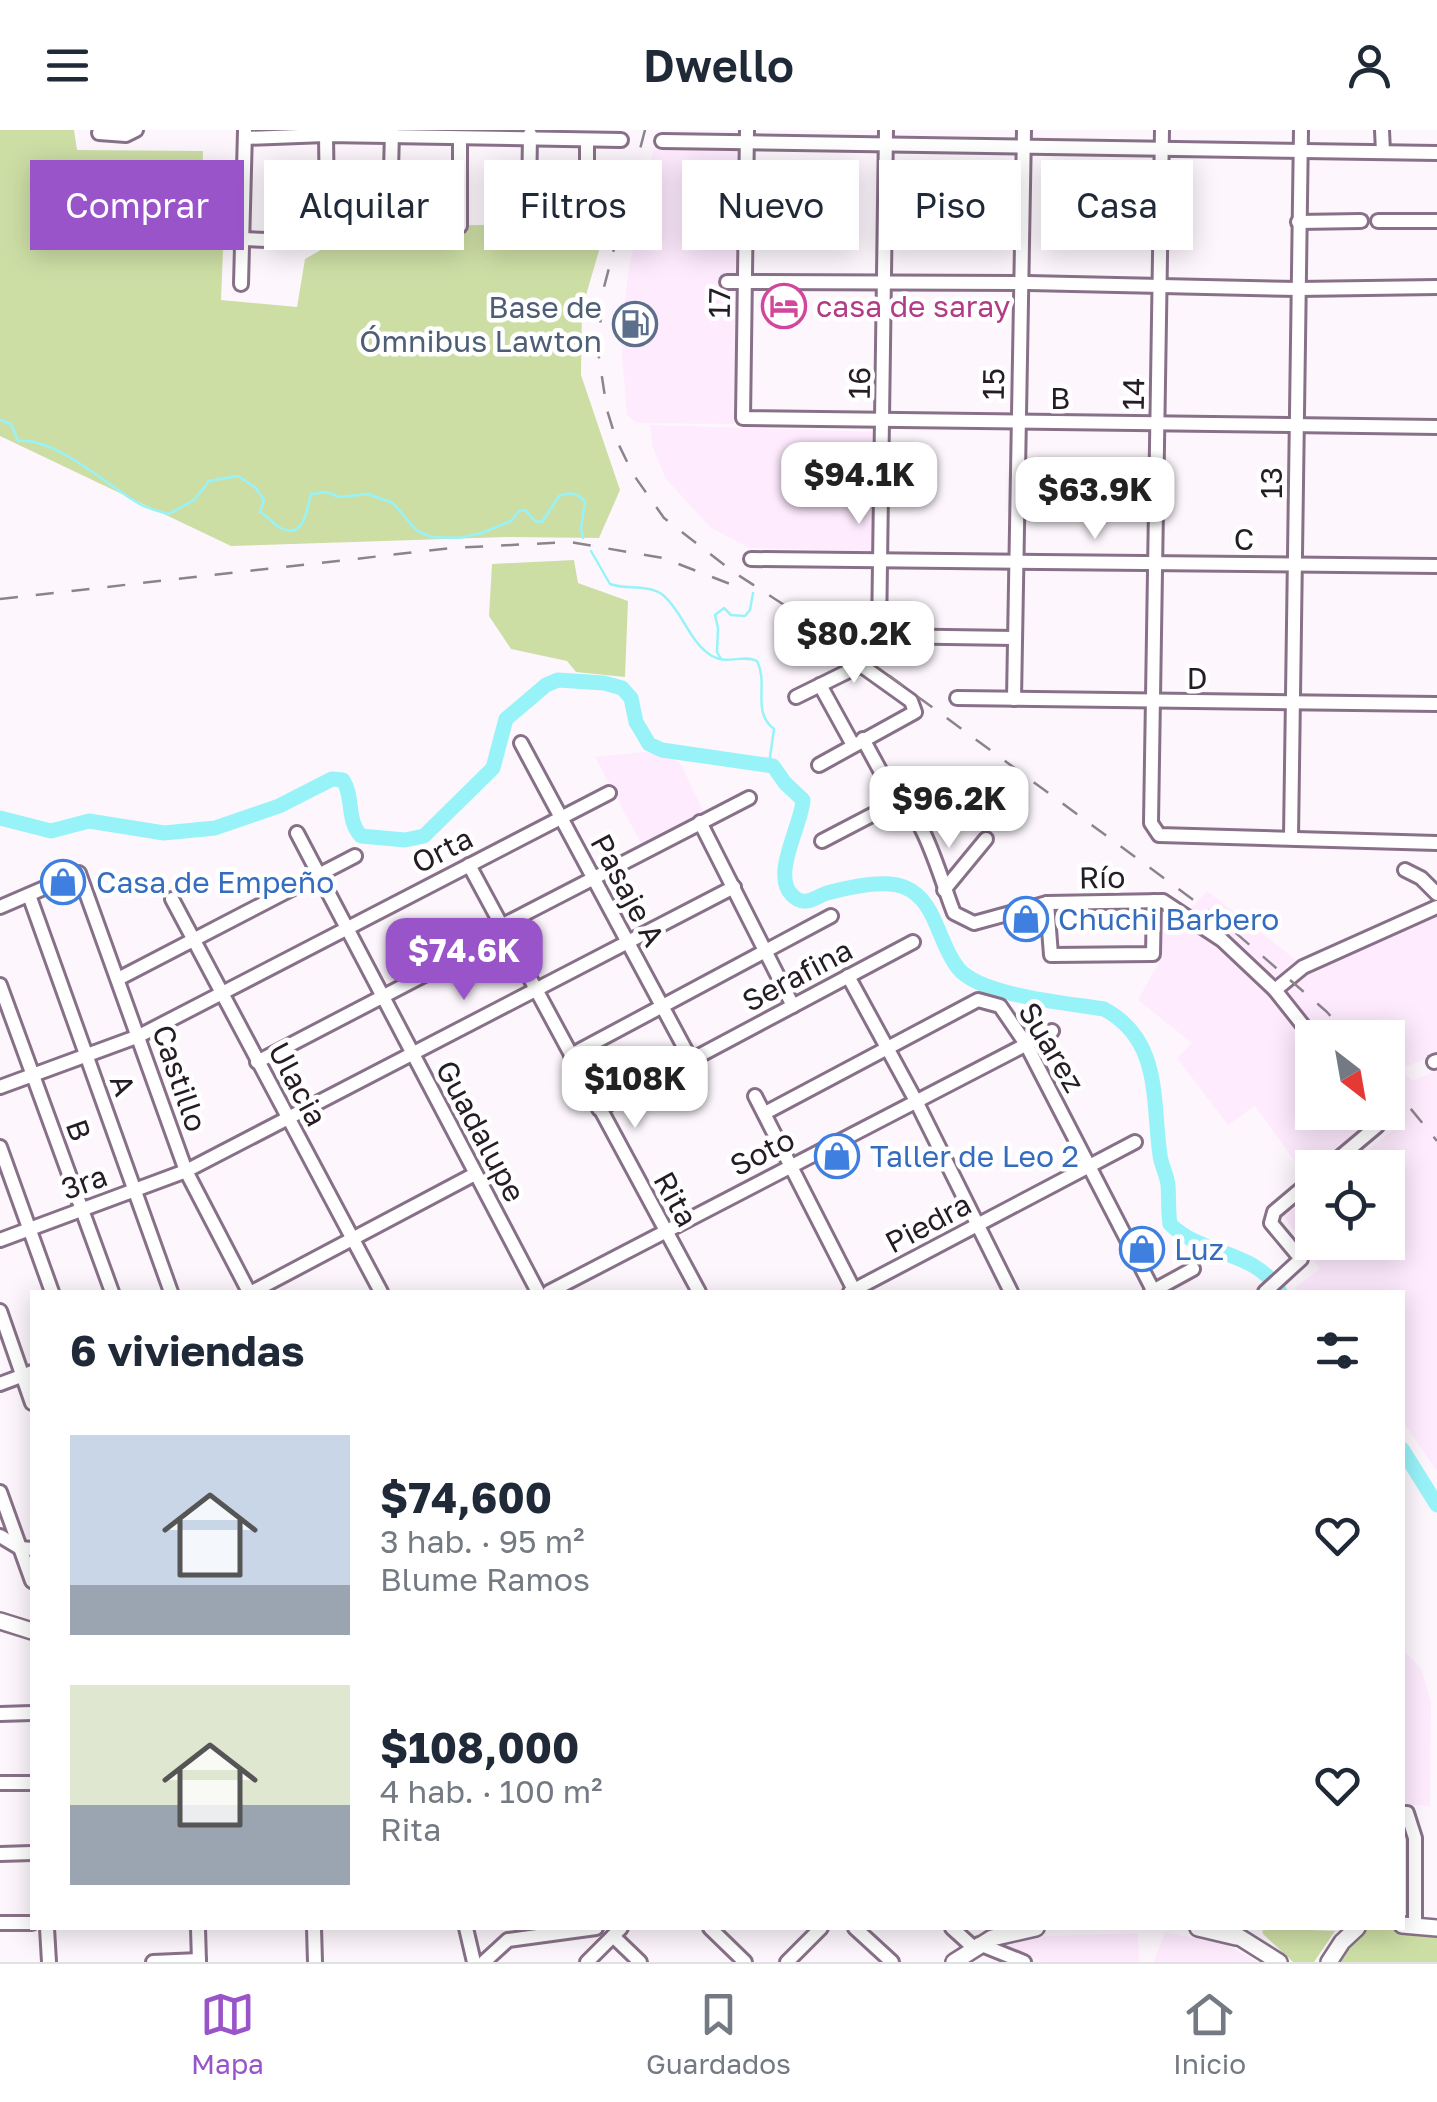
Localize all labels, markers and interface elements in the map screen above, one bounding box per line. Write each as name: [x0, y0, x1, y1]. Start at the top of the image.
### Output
icon: menu: [40, 38, 95, 93]
text: Dwello: [643, 38, 794, 92]
icon: person: [1342, 38, 1397, 93]
chip: Comprar: [30, 160, 244, 250]
chip: Alquilar: [264, 160, 464, 250]
chip: Filtros: [484, 160, 662, 250]
chip: Nuevo: [682, 160, 859, 250]
chip: Piso: [879, 160, 1021, 250]
chip: Casa: [1041, 160, 1193, 250]
hotel icon: casa de saray: [761, 283, 807, 329]
street label: 17: [701, 287, 737, 319]
place label: casa de saray: [816, 288, 1011, 324]
place label: Base de Ómnibus Lawton: [359, 289, 602, 359]
fuel station icon: Base de Ómnibus Lawton: [612, 301, 658, 347]
street label: 16: [841, 366, 877, 400]
street label: 15: [975, 368, 1011, 400]
street label: 14: [1115, 377, 1151, 411]
street label: B: [1050, 380, 1070, 416]
pin: $94.1K: [778, 442, 940, 527]
text: $94.1K: [803, 455, 915, 493]
pin: $63.9K: [1014, 457, 1176, 542]
street label: 13: [1253, 467, 1289, 499]
text: $63.9K: [1037, 470, 1153, 508]
street label: C: [1234, 521, 1254, 557]
pin: $80.2K: [773, 601, 935, 686]
text: $80.2K: [796, 614, 912, 652]
street label: D: [1187, 660, 1208, 696]
pin: $96.2K: [868, 766, 1030, 851]
text: $96.2K: [891, 779, 1007, 817]
street label: Orta: [406, 820, 478, 880]
street label: Pasaje A: [583, 828, 673, 952]
shop icon: Casa de Empeño: [40, 859, 86, 905]
street label: Río: [1078, 859, 1126, 895]
place label: Casa de Empeño: [96, 864, 334, 900]
shop icon: Chuchi Barbero: [1003, 896, 1049, 942]
place label: Chuchi Barbero: [1058, 901, 1279, 937]
pin: $74.6K: [383, 918, 545, 1003]
text: $74.6K: [408, 931, 520, 969]
street label: Serafina: [736, 931, 858, 1019]
street label: Suarez: [1011, 996, 1093, 1098]
street label: Castillo: [145, 1020, 215, 1136]
north arrow: [1295, 1020, 1405, 1130]
map controls: [1295, 1020, 1405, 1260]
street label: Ulacia: [261, 1036, 335, 1132]
pin: $108K: [565, 1046, 705, 1131]
street label: Guadalupe: [429, 1054, 533, 1208]
text: $108K: [584, 1059, 686, 1097]
street label: A: [103, 1069, 143, 1101]
street label: B: [59, 1114, 99, 1146]
street label: Soto: [724, 1121, 800, 1183]
shop icon: Taller de Leo 2: [814, 1133, 860, 1179]
place label: Taller de Leo 2: [870, 1138, 1079, 1174]
button: locate: [1295, 1150, 1405, 1260]
street label: 3ra: [56, 1157, 112, 1207]
street label: Rita: [646, 1165, 706, 1233]
street label: Piedra: [879, 1186, 977, 1260]
shop icon: Luz: [1119, 1226, 1165, 1272]
place label: Luz: [1174, 1231, 1224, 1267]
icon: filters: [1310, 1323, 1365, 1378]
text: 6 viviendas: [70, 1325, 305, 1375]
text: $74,600: [380, 1472, 552, 1522]
icon: home: [150, 1475, 270, 1595]
icon: heart: [1310, 1508, 1365, 1563]
text: 3 hab. · 95 m²: [380, 1522, 584, 1560]
text: Blume Ramos: [380, 1560, 590, 1598]
text: $108,000: [380, 1722, 579, 1772]
icon: home: [150, 1725, 270, 1845]
icon: heart: [1310, 1758, 1365, 1813]
text: 4 hab. · 100 m²: [380, 1772, 603, 1810]
text: Rita: [380, 1810, 441, 1848]
tab: Mapa: [191, 1987, 264, 2080]
tab: Guardados: [646, 1987, 791, 2080]
tab: Inicio: [1173, 1987, 1246, 2080]

